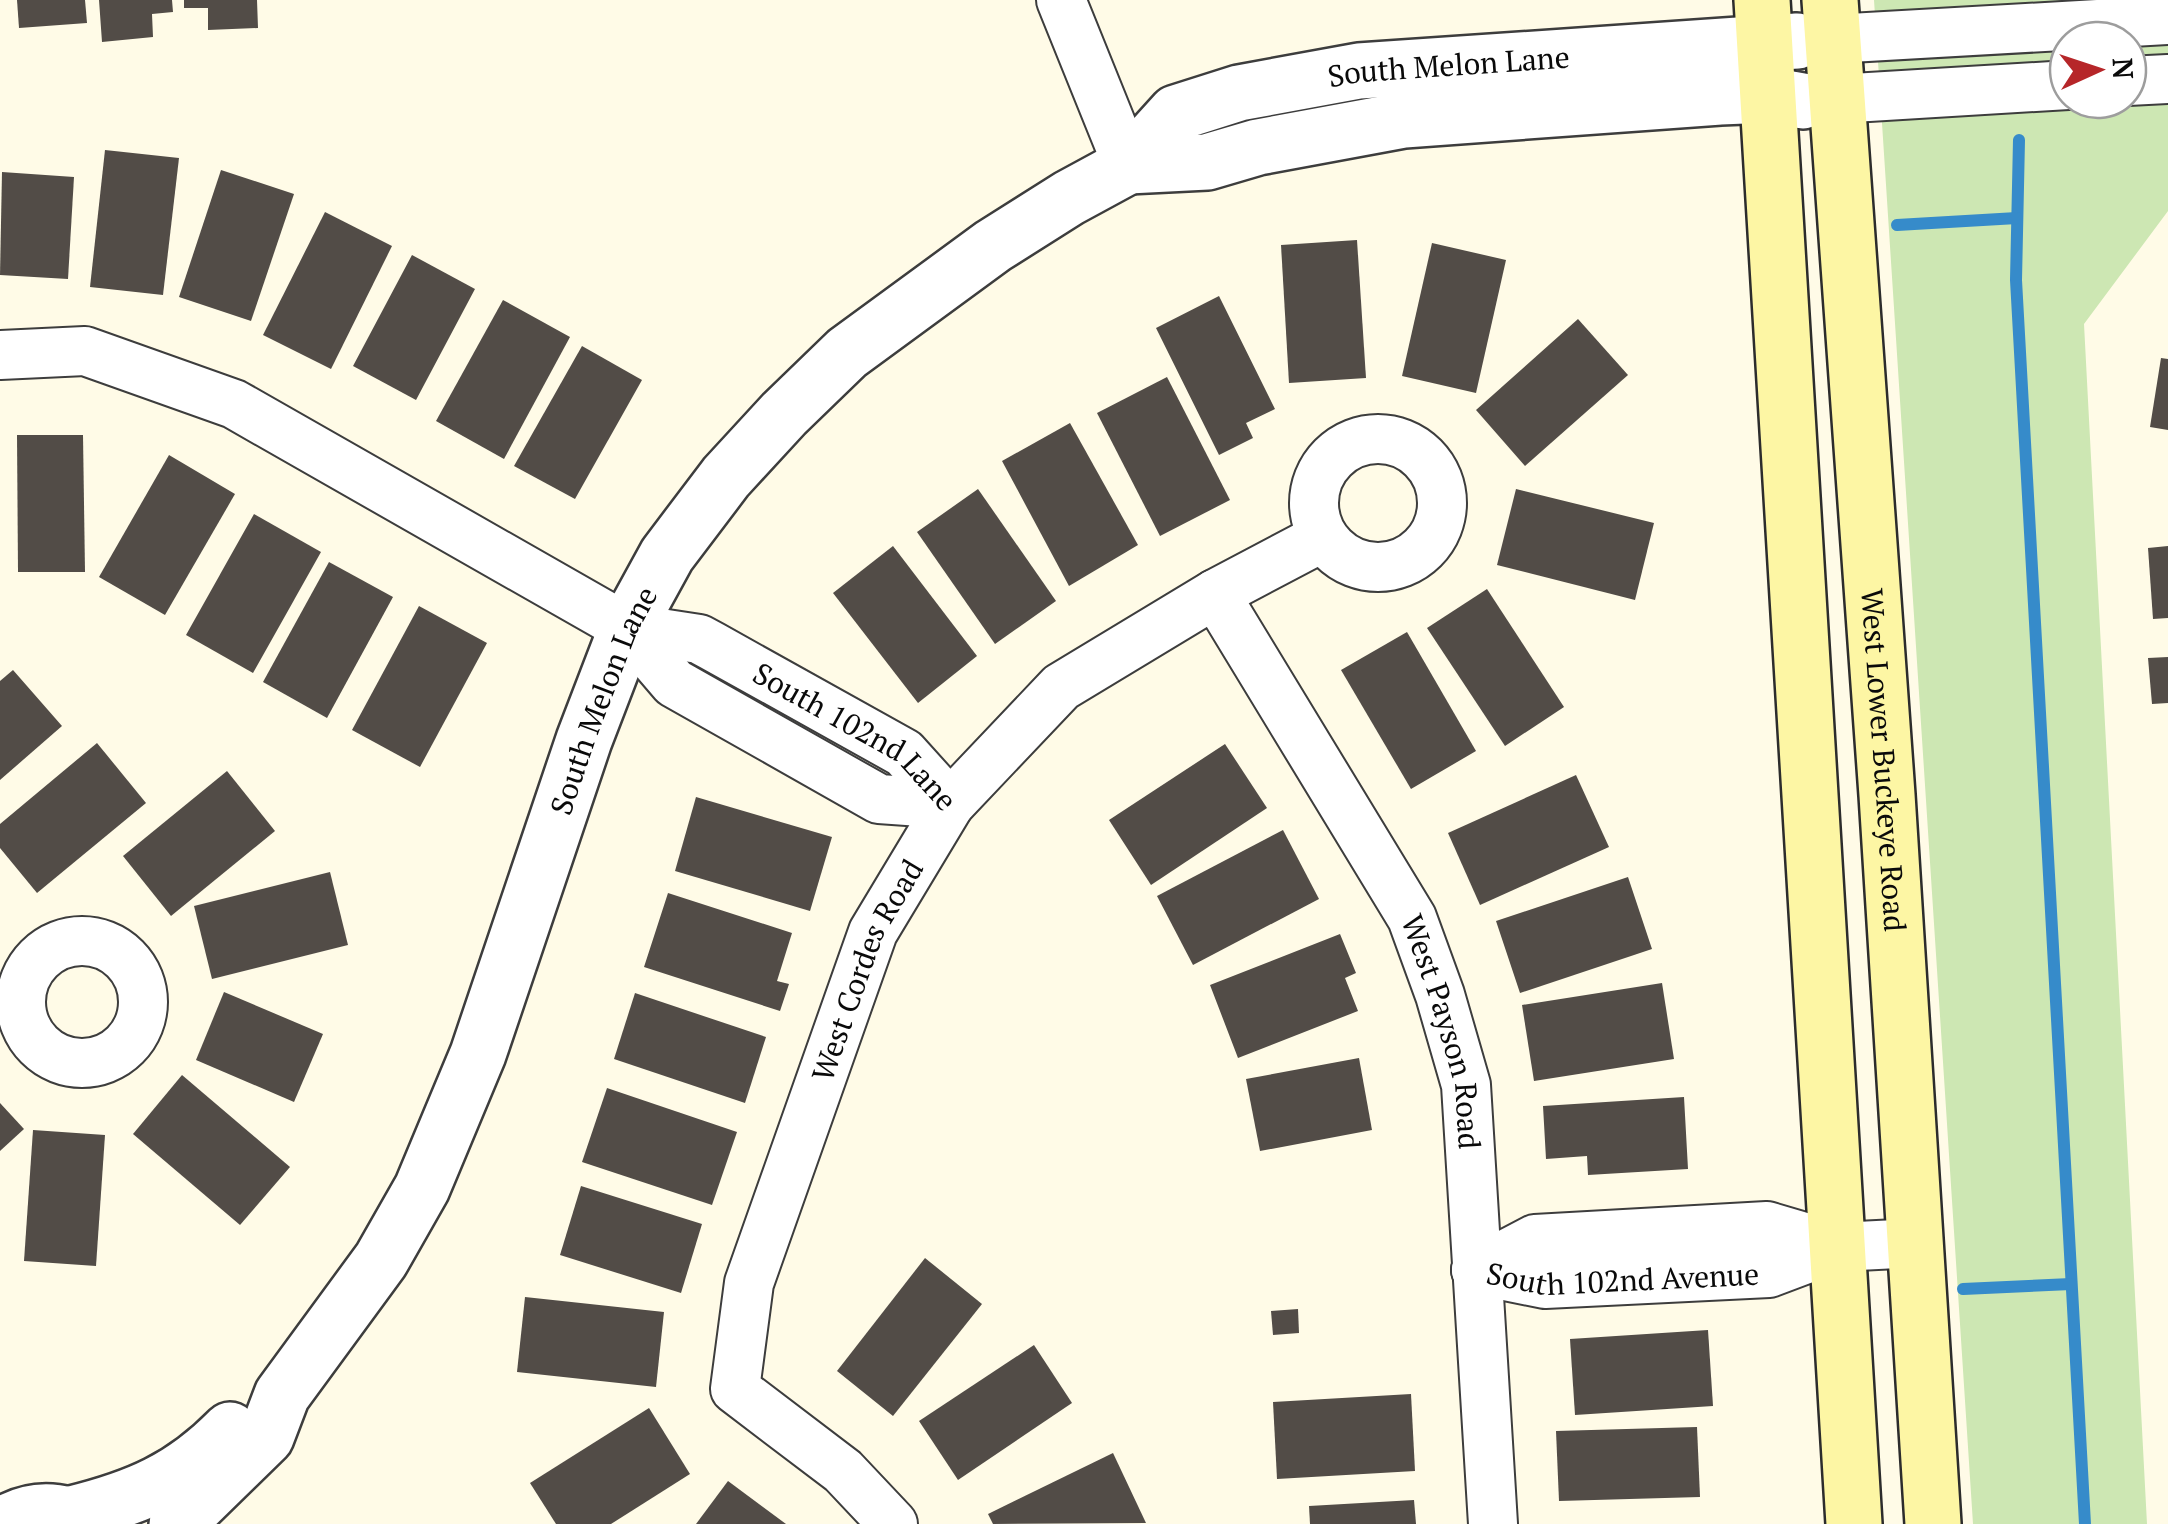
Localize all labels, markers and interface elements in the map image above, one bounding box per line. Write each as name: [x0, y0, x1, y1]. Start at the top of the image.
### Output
north arrow: [2048, 20, 2148, 120]
street label: South Melon Lane: [1324, 37, 1571, 96]
text: N: [2104, 57, 2142, 80]
street label: South Melon Lane: [540, 579, 666, 820]
street label: West Lower Buckeye Road: [1852, 587, 1916, 933]
street label: South 102nd Lane: [746, 653, 966, 819]
street label: West Cordes Road: [802, 852, 932, 1087]
street label: West Payson Road: [1392, 909, 1490, 1151]
street label: South 102nd Avenue: [1483, 1253, 1760, 1304]

